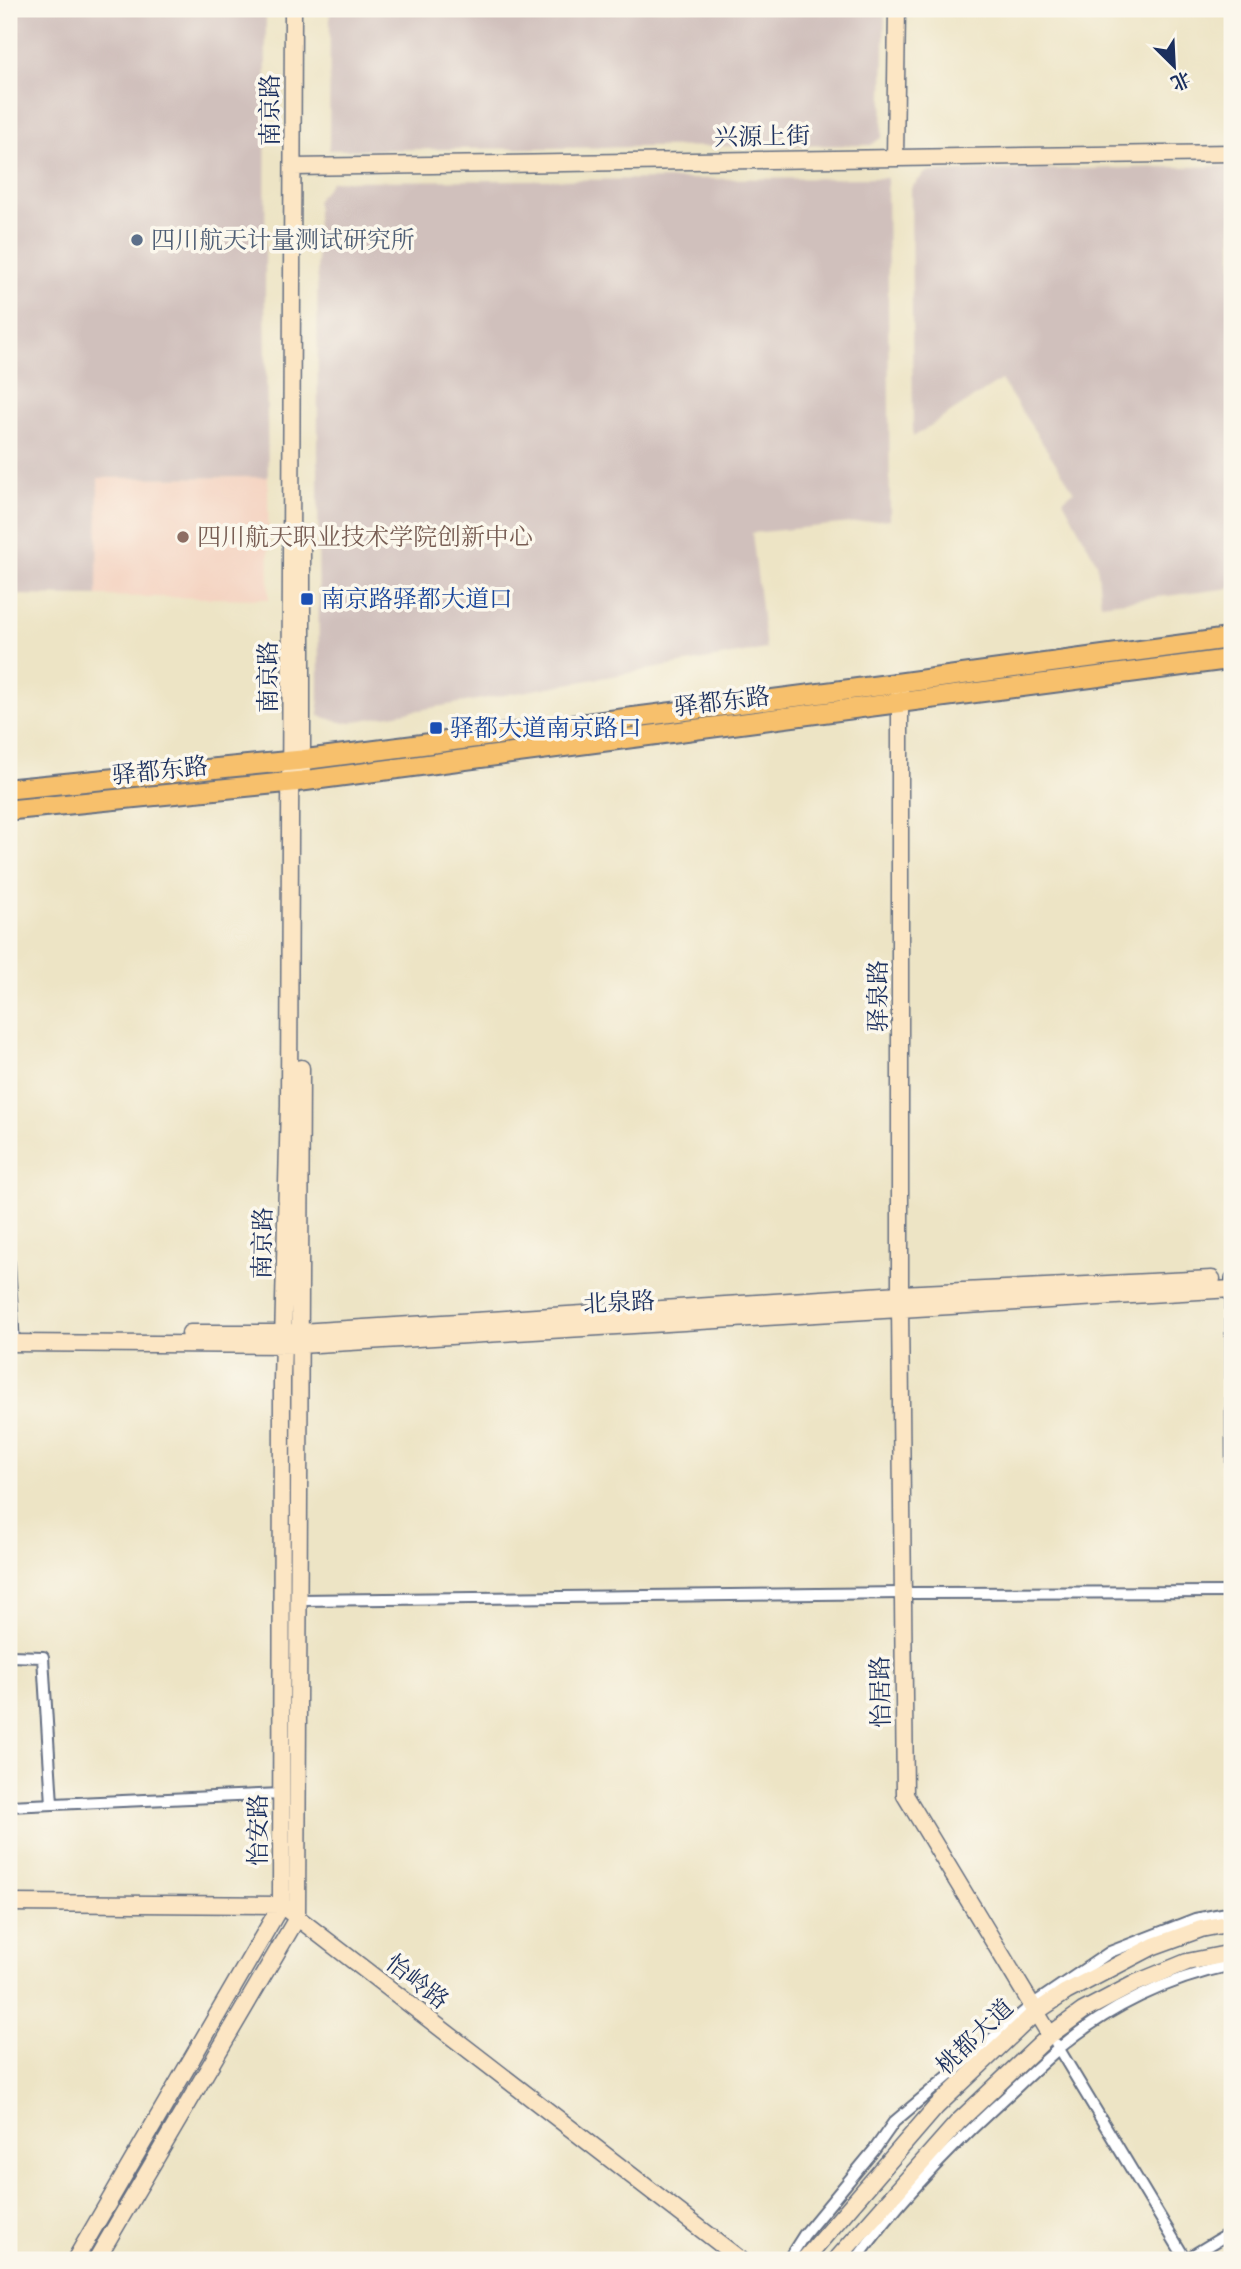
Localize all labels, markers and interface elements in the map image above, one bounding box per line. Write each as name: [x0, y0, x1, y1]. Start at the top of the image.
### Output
north arrow: [1140, 32, 1210, 102]
text: 北: [1167, 65, 1194, 96]
street label: 南京路: [254, 74, 287, 146]
street label: 兴源上街: [714, 120, 810, 154]
place label: 四川航天计量测试研究所: [151, 224, 415, 257]
marker: 四川航天计量测试研究所: [129, 232, 145, 248]
place label: 四川航天职业技术学院创新中心: [197, 521, 533, 554]
marker: 四川航天职业技术学院创新中心: [175, 529, 191, 545]
place label: 南京路驿都大道口: [321, 583, 513, 616]
marker: 南京路驿都大道口: [299, 591, 315, 607]
street label: 南京路: [252, 641, 285, 713]
street label: 驿都东路: [672, 680, 772, 724]
place label: 驿都大道南京路口: [450, 712, 642, 745]
marker: 驿都大道南京路口: [428, 720, 444, 736]
street label: 驿都东路: [111, 750, 209, 792]
street label: 驿泉路: [862, 960, 895, 1032]
street label: 南京路: [246, 1207, 280, 1279]
street label: 北泉路: [582, 1285, 656, 1321]
street label: 怡居路: [864, 1656, 898, 1728]
street label: 怡安路: [242, 1794, 275, 1866]
street label: 怡岭路: [378, 1947, 456, 2017]
street label: 桃都大道: [929, 1992, 1021, 2082]

